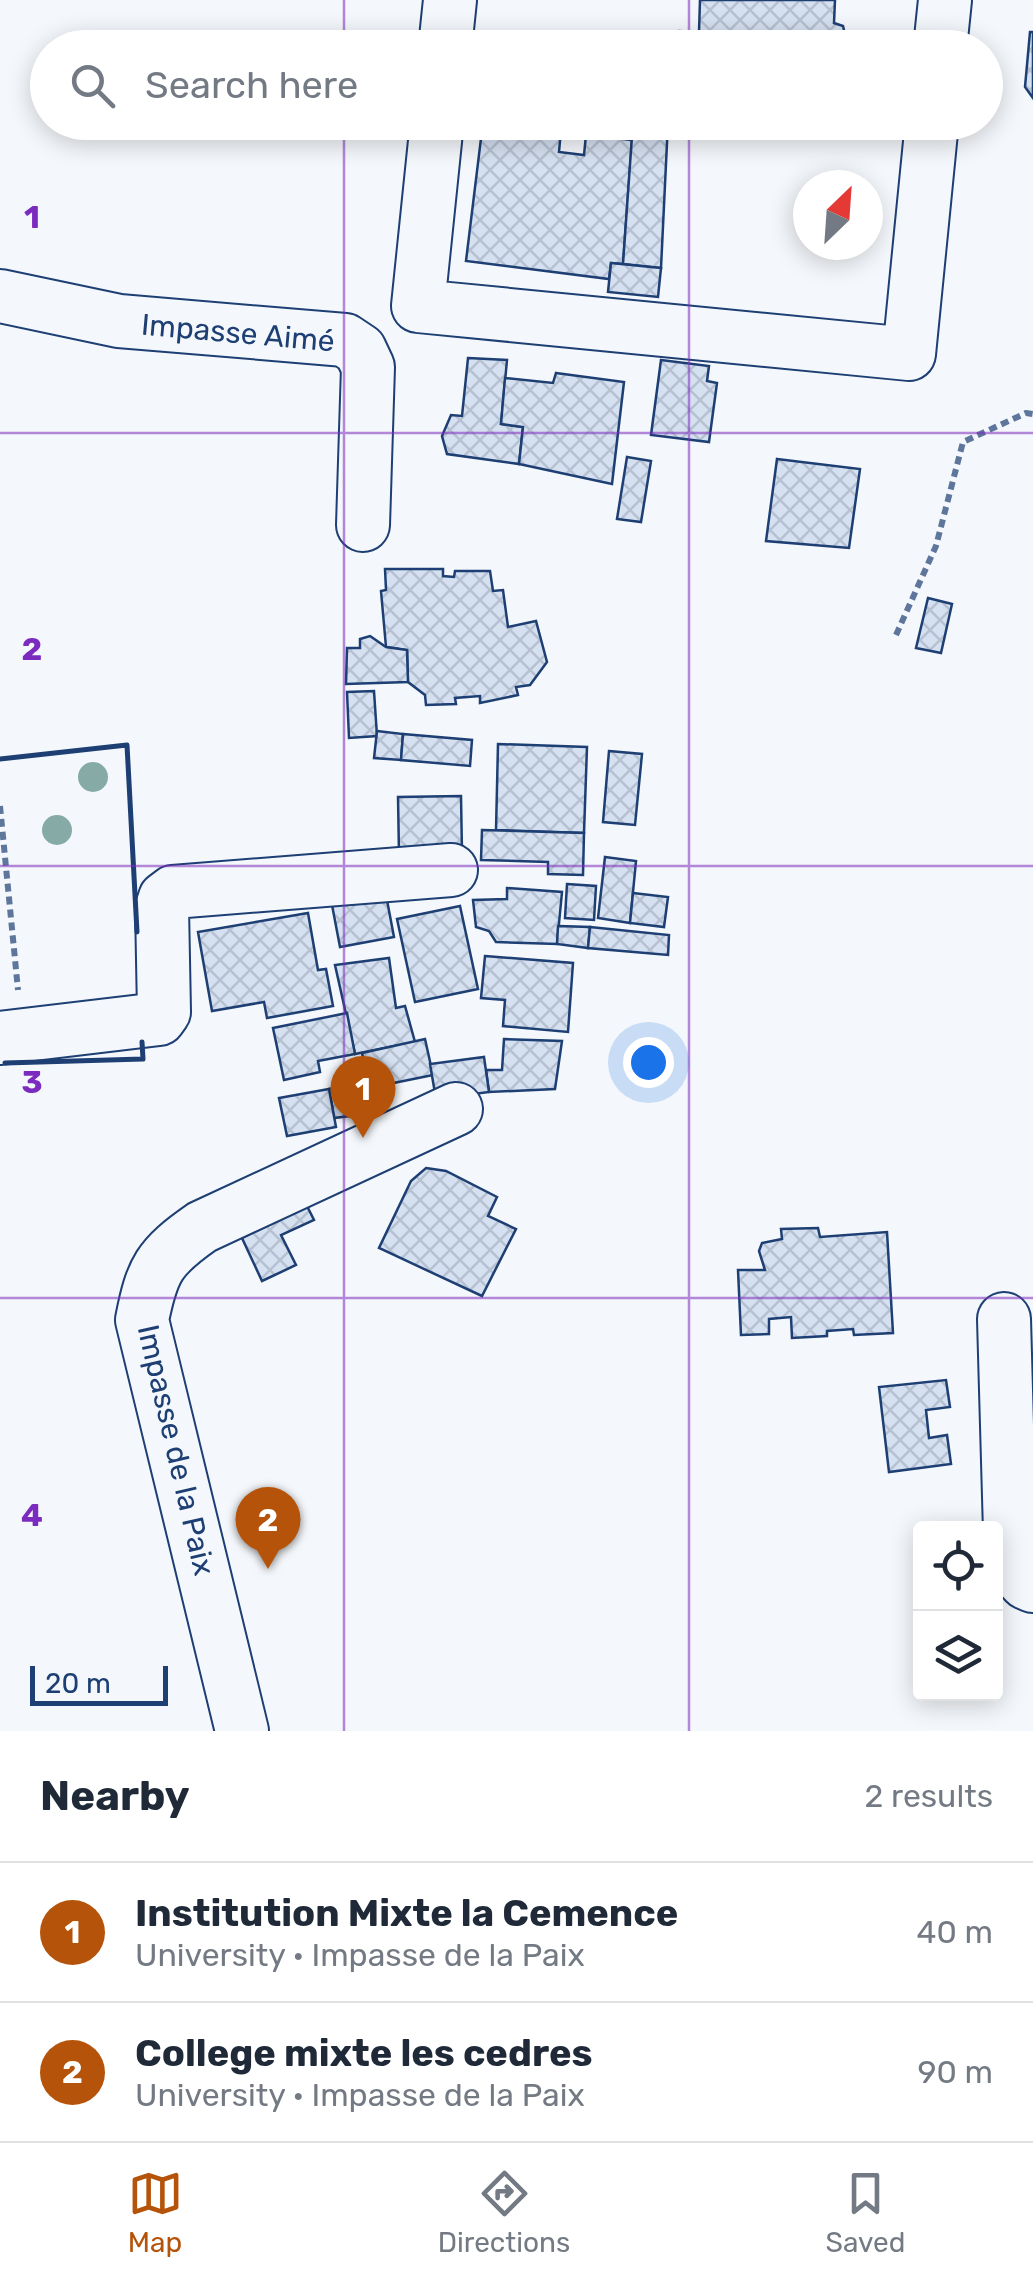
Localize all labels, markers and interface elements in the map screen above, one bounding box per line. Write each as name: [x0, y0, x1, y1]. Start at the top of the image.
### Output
search box: [30, 30, 1003, 140]
icon: search: [65, 58, 120, 113]
text: Search here: [145, 62, 358, 108]
north arrow: [793, 170, 883, 260]
text: 1: [24, 198, 40, 236]
street label: Impasse Aimé: [140, 307, 336, 359]
text: 2: [22, 630, 42, 668]
your location: [623, 1037, 674, 1088]
pin: 1: [330, 1056, 396, 1138]
text: 3: [21, 1063, 43, 1101]
street label: Impasse de la Paix: [130, 1321, 222, 1579]
pin: 2: [236, 1486, 300, 1569]
text: 4: [21, 1496, 43, 1534]
map controls: [913, 1521, 1003, 1701]
button: locate: [913, 1521, 1003, 1611]
button: layers: [913, 1611, 1003, 1701]
scale bar: [30, 1661, 168, 1706]
text: 20 m: [45, 1667, 111, 1700]
text: Nearby: [40, 1771, 190, 1821]
text: 2 results: [864, 1777, 993, 1815]
text: Institution Mixte la Cemence: [135, 1890, 678, 1936]
text: 1: [65, 1913, 80, 1951]
text: 40 m: [917, 1913, 993, 1951]
text: University · Impasse de la Paix: [135, 1936, 585, 1974]
text: College mixte les cedres: [135, 2030, 593, 2076]
text: 2: [62, 2053, 83, 2091]
text: 90 m: [917, 2053, 993, 2091]
text: University · Impasse de la Paix: [135, 2076, 585, 2114]
tab: Map: [128, 2166, 183, 2259]
tab: Directions: [438, 2166, 570, 2259]
tab: Saved: [825, 2166, 905, 2259]

